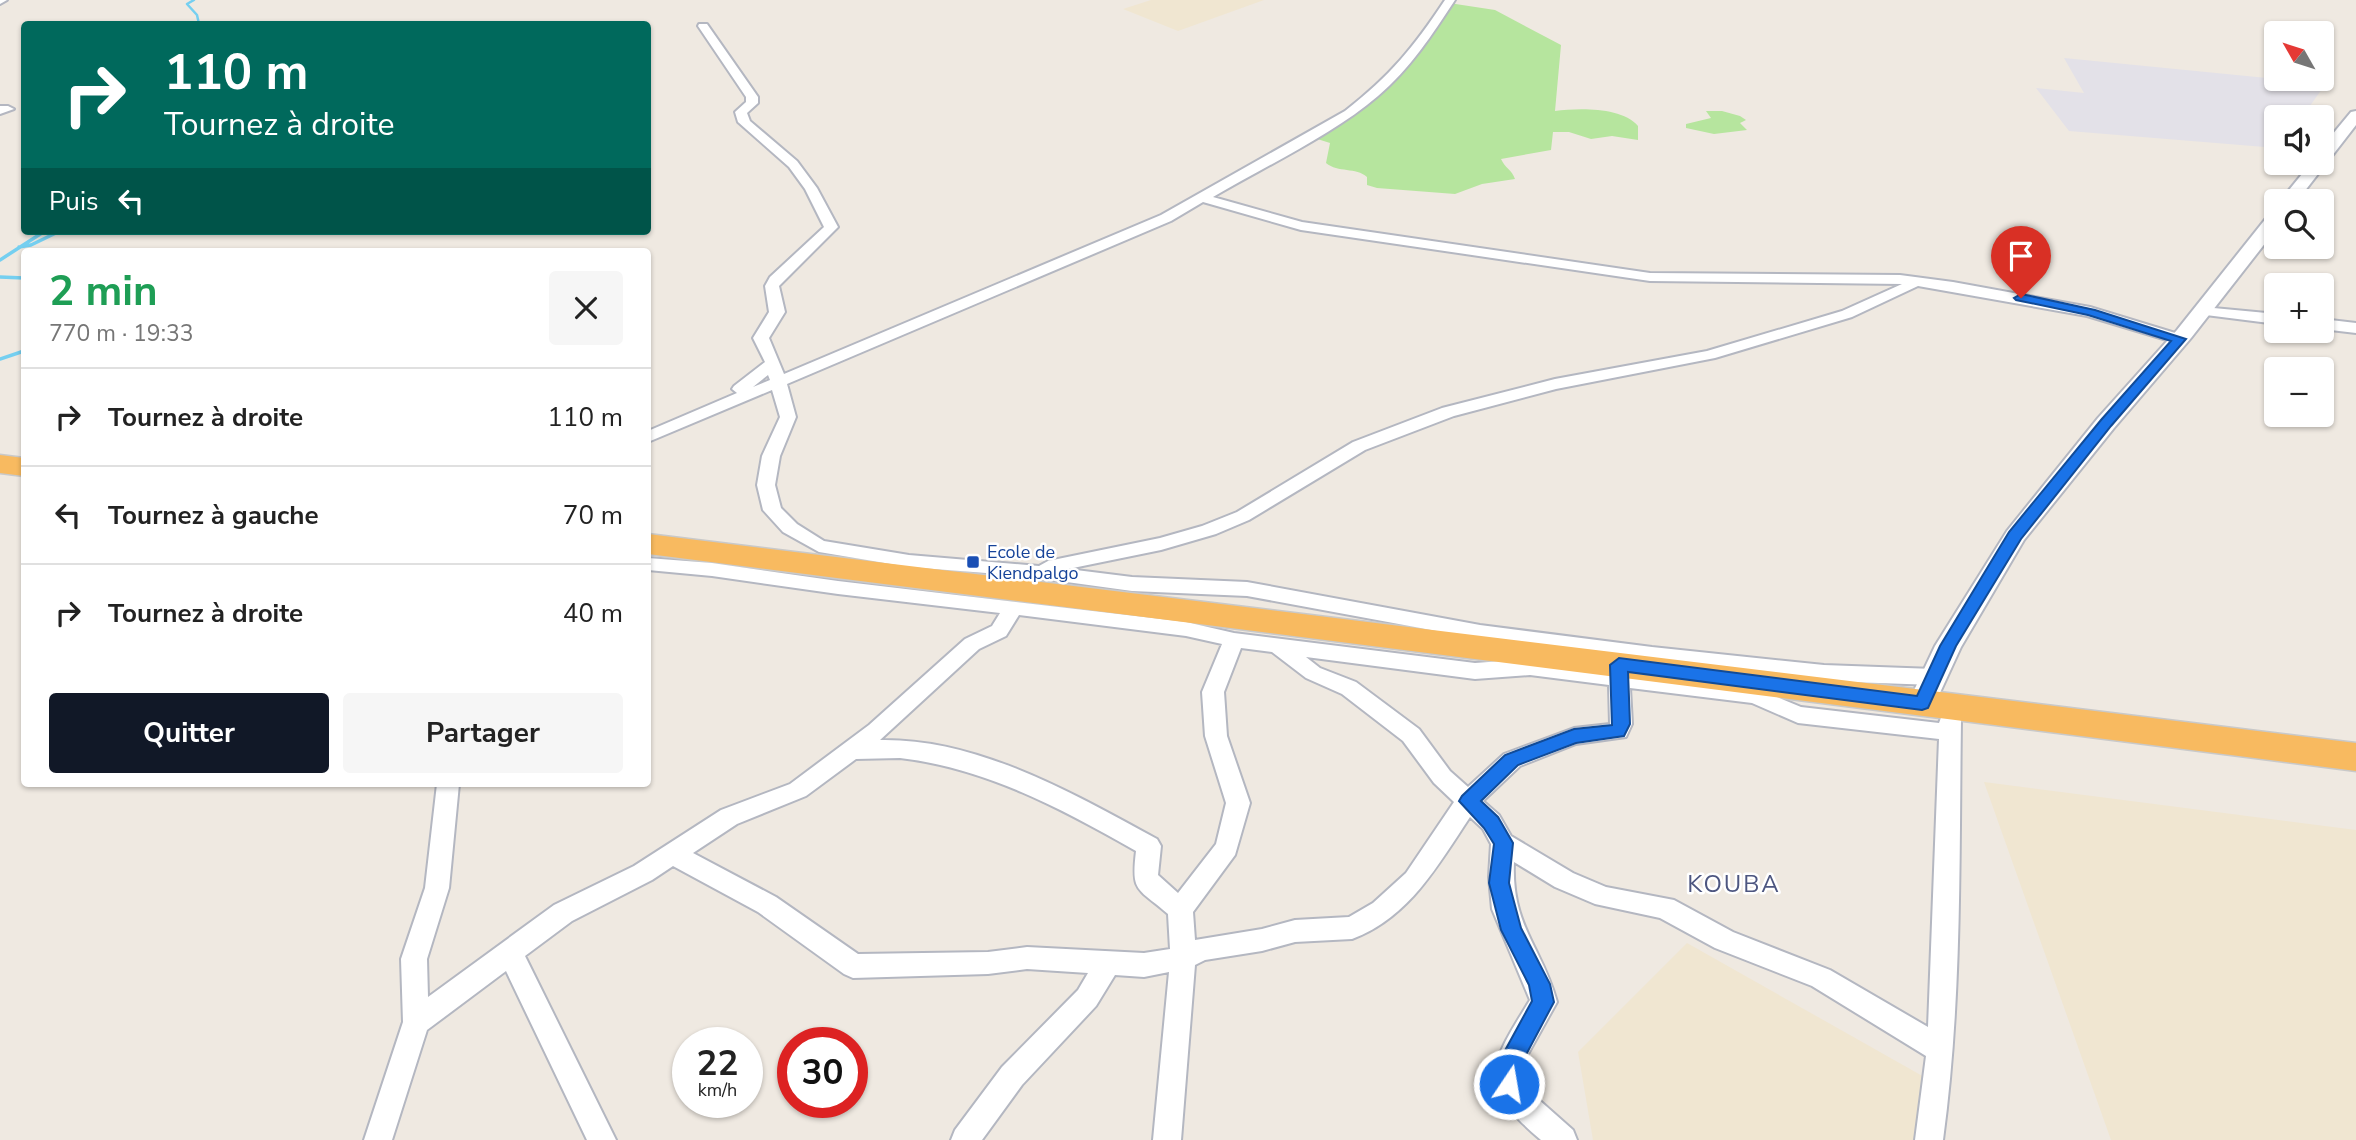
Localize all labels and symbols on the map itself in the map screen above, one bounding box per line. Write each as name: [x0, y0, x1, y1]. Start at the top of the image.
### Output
north arrow: [2264, 21, 2334, 91]
pin: [1991, 226, 2051, 298]
place label: Ecole de Kiendpalgo: [987, 540, 1079, 585]
marker: Ecole de Kiendpalgo: [965, 554, 981, 570]
district label: KOUBA: [1687, 868, 1781, 900]
speed limit sign: 30: [777, 1027, 868, 1118]
position arrow: [1472, 1047, 1546, 1121]

